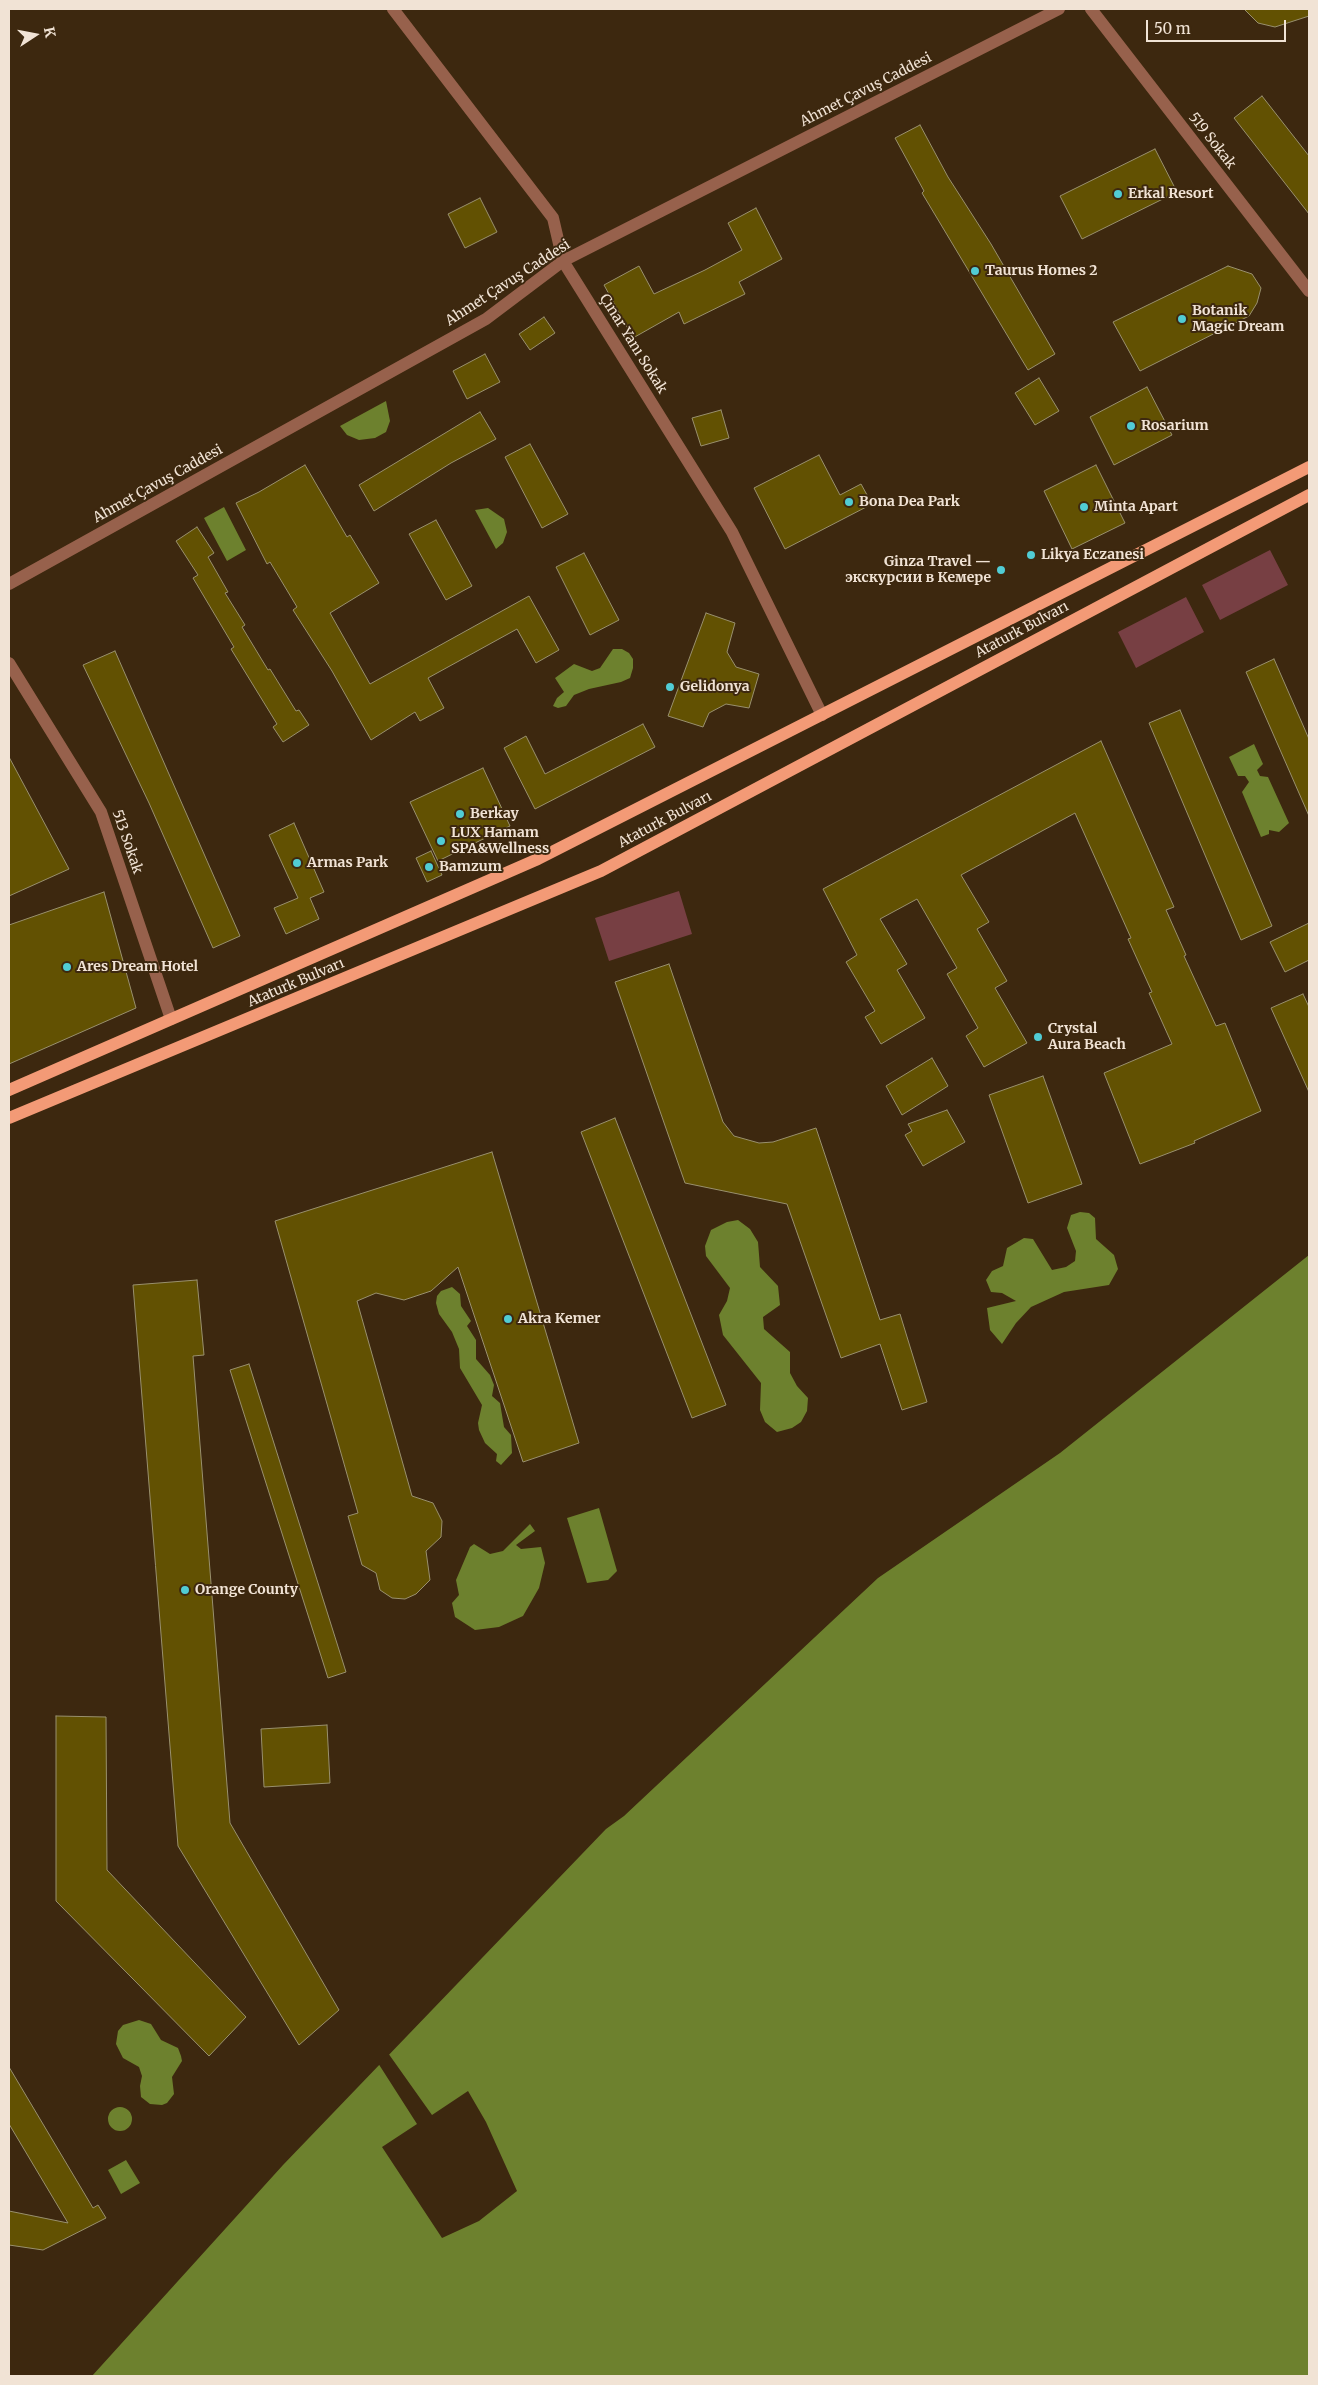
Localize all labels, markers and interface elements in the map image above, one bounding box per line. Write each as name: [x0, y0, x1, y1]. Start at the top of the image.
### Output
north arrow: [10, 10, 60, 60]
scale bar: [1148, 10, 1288, 42]
text: 50 m: [1154, 19, 1191, 38]
text: K: [40, 25, 60, 39]
street label: Ahmet Çavuş Caddesi: [797, 50, 935, 130]
street label: 519 Sokak: [1185, 110, 1239, 172]
place label: Erkal Resort: [1128, 186, 1214, 202]
marker: Erkal Resort: [1112, 188, 1124, 200]
street label: Ahmet Çavuş Caddesi: [442, 236, 574, 330]
place label: Taurus Homes 2: [985, 263, 1097, 279]
marker: Taurus Homes 2: [969, 265, 981, 277]
street label: Çınar Yanı Sokak: [596, 291, 670, 397]
place label: Botanik Magic Dream: [1192, 303, 1284, 336]
marker: Botanik Magic Dream: [1176, 313, 1188, 325]
place label: Rosarium: [1141, 418, 1209, 434]
marker: Rosarium: [1125, 420, 1137, 432]
street label: Ahmet Çavuş Caddesi: [90, 441, 226, 527]
place label: Bona Dea Park: [859, 494, 960, 510]
marker: Bona Dea Park: [843, 496, 855, 508]
place label: Minta Apart: [1094, 499, 1178, 515]
marker: Minta Apart: [1078, 501, 1090, 513]
place label: Likya Eczanesi: [1041, 547, 1144, 563]
marker: Likya Eczanesi: [1025, 549, 1037, 561]
place label: Ginza Travel — экскурсии в Кемере: [845, 554, 991, 586]
marker: Ginza Travel — экскурсии в Кемере: [995, 564, 1007, 576]
street label: Ataturk Bulvarı: [972, 598, 1072, 662]
place label: Gelidonya: [680, 679, 750, 695]
marker: Gelidonya: [664, 681, 676, 693]
street label: Ataturk Bulvarı: [615, 788, 715, 852]
place label: Berkay: [470, 806, 519, 822]
street label: 513 Sokak: [108, 808, 146, 876]
marker: Berkay: [454, 808, 466, 820]
place label: LUX Hamam SPA&Wellness: [451, 825, 549, 858]
marker: LUX Hamam SPA&Wellness: [435, 835, 447, 847]
place label: Armas Park: [307, 855, 388, 871]
marker: Armas Park: [291, 857, 303, 869]
place label: Bamzum: [439, 859, 502, 875]
marker: Bamzum: [423, 861, 435, 873]
street label: Ataturk Bulvarı: [245, 955, 347, 1011]
place label: Ares Dream Hotel: [77, 959, 198, 975]
marker: Ares Dream Hotel: [61, 961, 73, 973]
place label: Crystal Aura Beach: [1048, 1021, 1126, 1054]
marker: Crystal Aura Beach: [1032, 1031, 1044, 1043]
place label: Akra Kemer: [518, 1311, 601, 1327]
marker: Akra Kemer: [502, 1313, 514, 1325]
place label: Orange County: [195, 1582, 298, 1598]
marker: Orange County: [179, 1584, 191, 1596]

